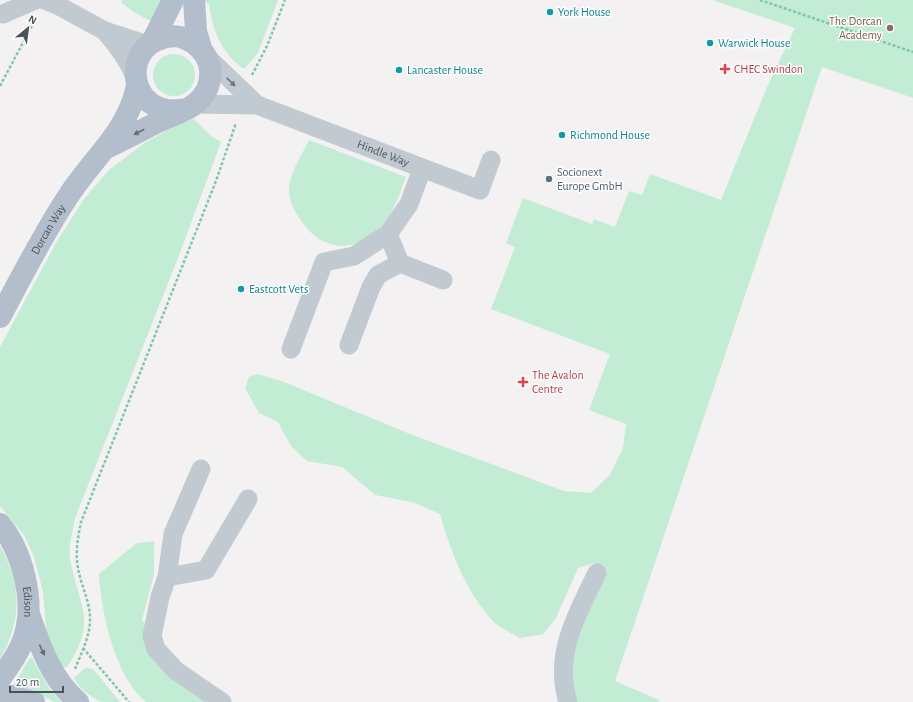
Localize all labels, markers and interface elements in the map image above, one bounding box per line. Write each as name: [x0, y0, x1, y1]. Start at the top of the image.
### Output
place label: York House: [558, 6, 611, 18]
marker: York House: [545, 7, 555, 17]
north arrow: [8, 8, 48, 48]
text: N: [27, 13, 39, 26]
place label: The Dorcan Academy: [829, 15, 882, 42]
marker: The Dorcan Academy: [885, 23, 895, 33]
place label: Warwick House: [718, 37, 791, 49]
marker: Warwick House: [705, 38, 715, 48]
marker: CHEC Swindon: [719, 63, 731, 75]
place label: CHEC Swindon: [734, 63, 803, 75]
place label: Lancaster House: [407, 64, 483, 76]
marker: Lancaster House: [394, 65, 404, 75]
one-way arrow: [226, 77, 236, 87]
one-way arrow: [133, 129, 145, 135]
place label: Richmond House: [570, 129, 650, 141]
marker: Richmond House: [557, 130, 567, 140]
street label: Hindle Way: [355, 138, 411, 169]
place label: Socionext Europe GmbH: [557, 166, 623, 192]
marker: Socionext Europe GmbH: [544, 174, 554, 184]
street label: Dorcan Way: [29, 202, 68, 256]
place label: Eastcott Vets: [249, 283, 308, 295]
marker: Eastcott Vets: [236, 284, 246, 294]
place label: The Avalon Centre: [532, 369, 584, 395]
marker: The Avalon Centre: [517, 376, 529, 388]
street label: Edison: [21, 585, 34, 618]
one-way arrow: [39, 644, 45, 655]
scale bar: [10, 668, 63, 694]
text: 20 m: [16, 676, 39, 688]

